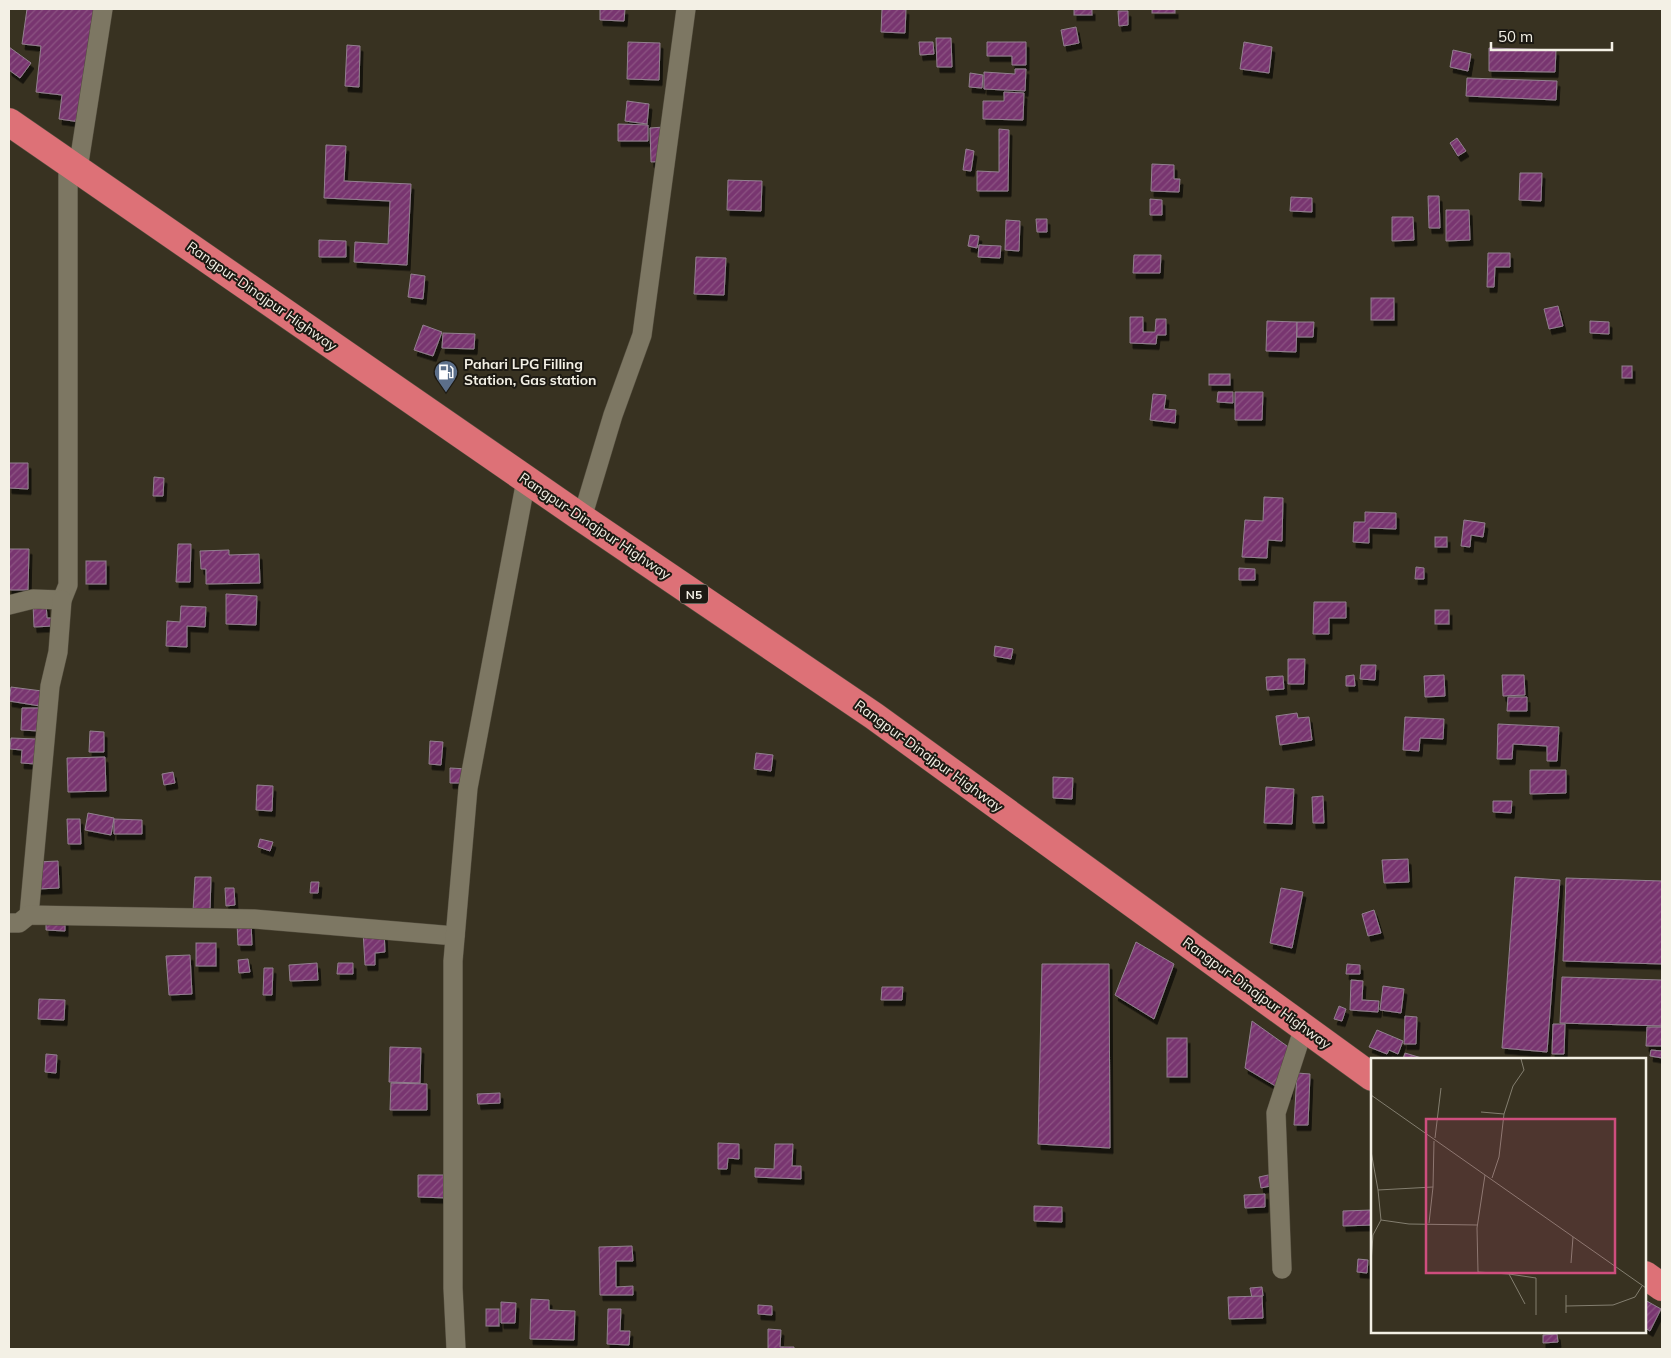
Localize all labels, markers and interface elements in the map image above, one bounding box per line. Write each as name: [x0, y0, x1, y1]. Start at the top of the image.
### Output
scale bar: [1491, 20, 1612, 52]
text: 50 m: [1498, 27, 1533, 46]
street label: Rangpur-Dinajpur Highway: [183, 237, 341, 355]
place label: Pahari LPG Filling Station, Gas station: [464, 355, 596, 389]
fuel station icon: Pahari LPG Filling Station, Gas station: [433, 359, 459, 393]
street label: Rangpur-Dinajpur Highway: [516, 468, 675, 584]
road number: N5: [680, 584, 708, 604]
street label: Rangpur-Dinajpur Highway: [851, 696, 1007, 816]
street label: Rangpur-Dinajpur Highway: [1179, 933, 1335, 1053]
inset map: [1371, 1058, 1646, 1333]

